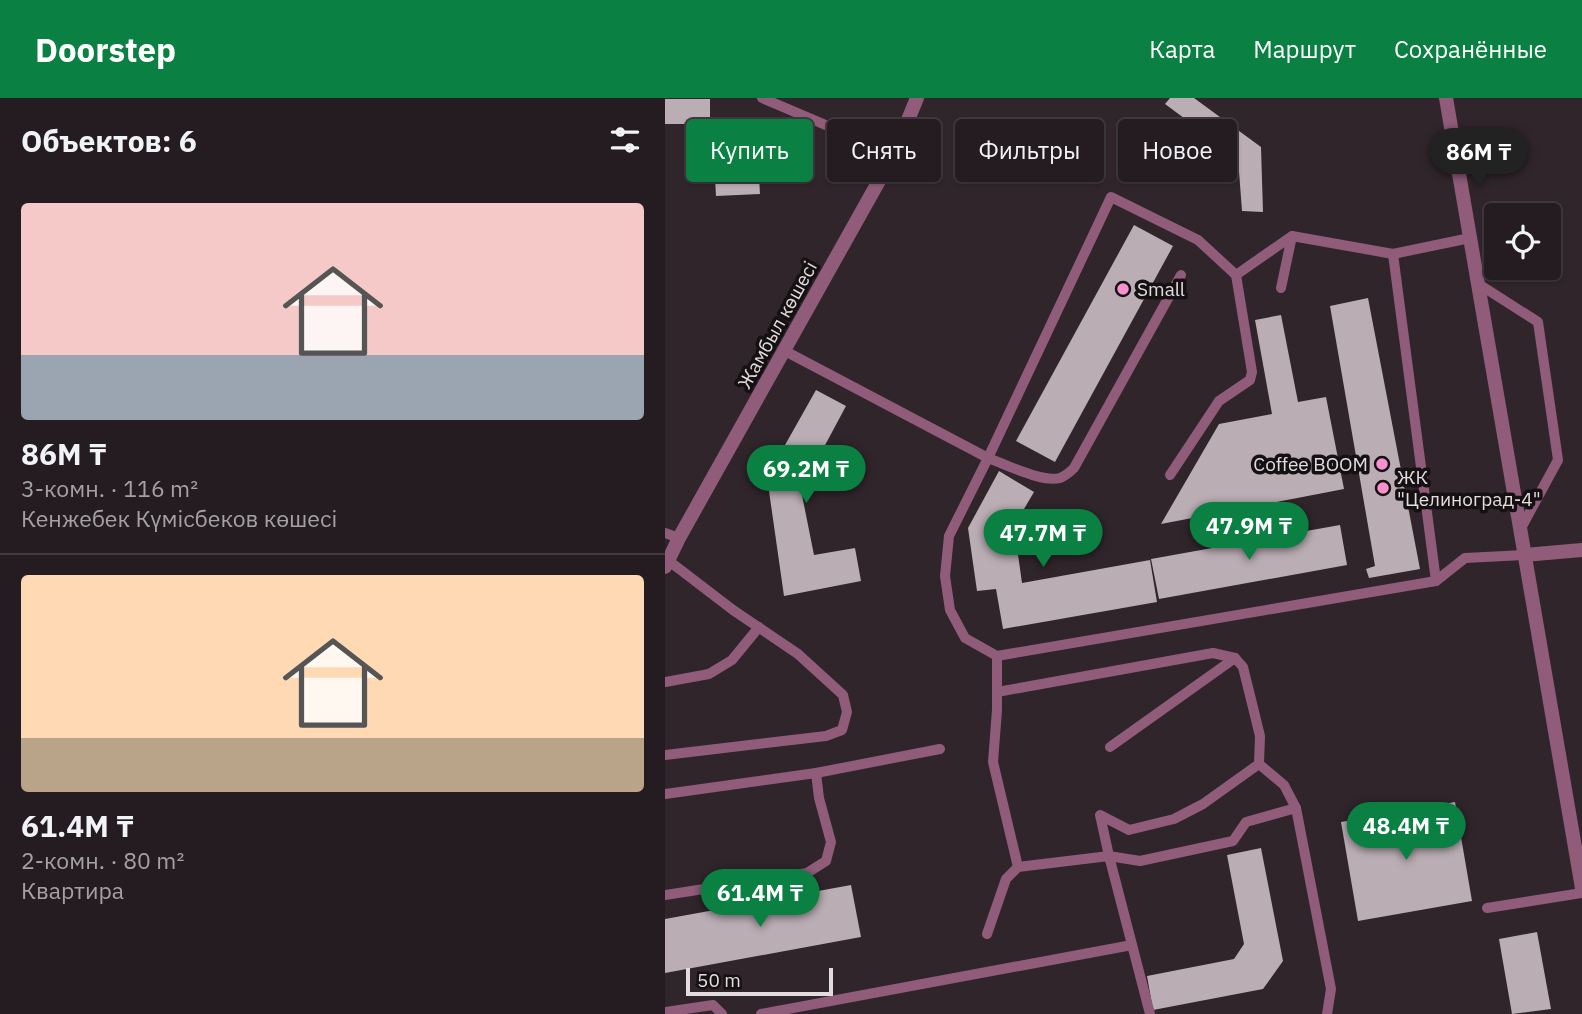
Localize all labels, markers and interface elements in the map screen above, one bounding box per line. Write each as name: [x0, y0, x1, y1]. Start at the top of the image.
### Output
text: Doorstep: [35, 28, 176, 71]
text: Карта: [1149, 33, 1215, 65]
text: Маршрут: [1253, 33, 1356, 65]
text: Сохранённые: [1394, 33, 1547, 65]
chip: Купить: [686, 119, 813, 182]
chip: Снять: [827, 119, 941, 182]
chip: Фильтры: [955, 119, 1104, 182]
chip: Новое: [1118, 119, 1237, 182]
text: Объектов: 6: [21, 121, 197, 160]
icon: filters: [606, 121, 644, 159]
pin: 86M ₸: [1430, 129, 1528, 188]
text: 86M ₸: [1446, 136, 1512, 166]
map controls: [1484, 203, 1561, 280]
button: locate: [1484, 203, 1561, 280]
icon: home: [270, 248, 396, 374]
street label: Жамбыл көшесі: [732, 257, 822, 393]
place label: Small: [1137, 277, 1185, 301]
marker: Small: [1115, 281, 1131, 297]
text: 86M ₸: [21, 434, 107, 473]
pin: 69.2M ₸: [741, 446, 871, 505]
place label: Coffee BOOM: [1253, 452, 1368, 476]
text: 69.2M ₸: [763, 453, 849, 483]
marker: Coffee BOOM: [1374, 456, 1390, 472]
place label: ЖК "Целиноград-4": [1397, 465, 1541, 511]
text: 3-комн. · 116 m²: [21, 473, 198, 503]
marker: ЖК "Целиноград-4": [1375, 480, 1391, 496]
text: Кенжебек Күмісбеков көшесі: [21, 503, 337, 533]
pin: 47.9M ₸: [1184, 503, 1314, 562]
pin: 47.7M ₸: [978, 510, 1108, 569]
text: 47.9M ₸: [1206, 510, 1292, 540]
text: 47.7M ₸: [1000, 517, 1086, 547]
icon: home: [270, 620, 396, 746]
pin: 48.4M ₸: [1341, 802, 1471, 862]
text: 61.4M ₸: [21, 806, 134, 845]
text: 48.4M ₸: [1363, 810, 1449, 840]
text: 2-комн. · 80 m²: [21, 845, 184, 875]
pin: 61.4M ₸: [695, 870, 825, 929]
text: Квартира: [21, 875, 124, 905]
text: 61.4M ₸: [717, 877, 803, 907]
scale bar: [686, 965, 833, 997]
text: 50 m: [697, 968, 741, 992]

